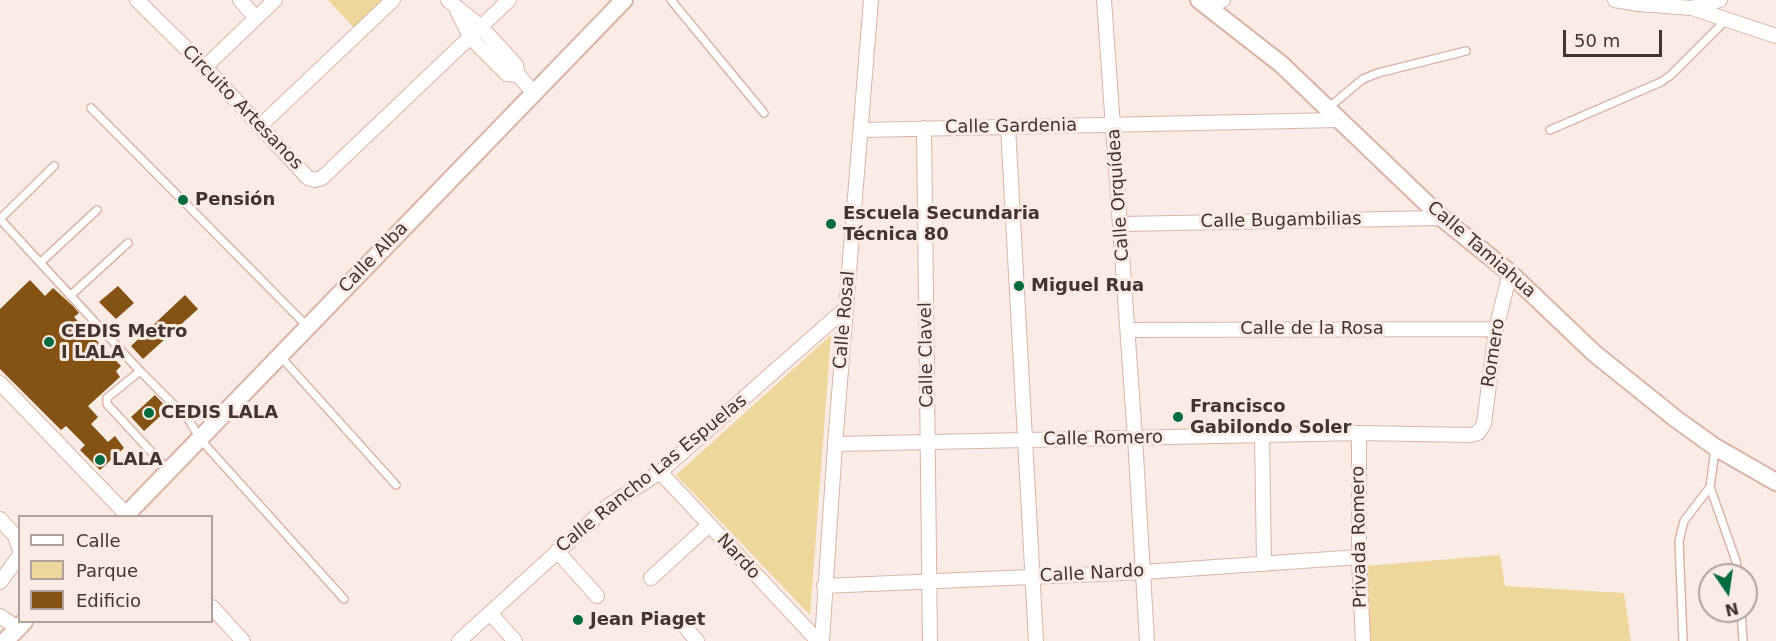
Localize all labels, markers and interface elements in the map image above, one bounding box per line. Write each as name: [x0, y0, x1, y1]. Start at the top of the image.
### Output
scale bar: [1566, 18, 1665, 56]
text: 50 m: [1574, 30, 1620, 51]
street label: Circuito Artesanos: [177, 41, 307, 175]
street label: Calle Gardenia: [945, 115, 1077, 139]
street label: Calle Orquídea: [1104, 128, 1134, 262]
place label: Pensión: [195, 189, 275, 211]
marker: Pensión: [176, 193, 190, 207]
street label: Calle Tamiahua: [1422, 197, 1540, 303]
place label: Escuela Secundaria Técnica 80: [843, 203, 1040, 246]
street label: Calle Bugambilias: [1200, 209, 1362, 233]
marker: Escuela Secundaria Técnica 80: [824, 217, 838, 231]
street label: Calle Alba: [335, 218, 413, 298]
street label: Calle Rosal: [830, 270, 860, 370]
place label: Miguel Rua: [1031, 275, 1144, 297]
marker: Miguel Rua: [1012, 279, 1026, 293]
street label: Calle Clavel: [915, 302, 939, 408]
street label: Romero: [1478, 317, 1510, 389]
street label: Calle de la Rosa: [1240, 318, 1384, 340]
place label: CEDIS Metro I LALA: [61, 321, 187, 364]
marker: CEDIS Metro I LALA: [42, 335, 56, 349]
street label: Calle Rancho Las Espuelas: [552, 390, 752, 558]
place label: Francisco Gabilondo Soler: [1190, 396, 1351, 438]
place label: CEDIS LALA: [161, 402, 278, 424]
marker: CEDIS LALA: [142, 406, 156, 420]
marker: Francisco Gabilondo Soler: [1171, 410, 1185, 424]
street label: Calle Romero: [1043, 427, 1163, 451]
place label: LALA: [112, 449, 163, 471]
marker: LALA: [93, 453, 107, 467]
street label: Privada Romero: [1348, 466, 1372, 608]
legend: [18, 515, 213, 623]
text: Calle: [76, 530, 121, 551]
street label: Nardo: [712, 530, 764, 584]
text: Parque: [76, 560, 138, 581]
street label: Calle Nardo: [1039, 560, 1145, 588]
north arrow: [1698, 563, 1758, 623]
text: Edificio: [76, 590, 141, 611]
text: N: [1723, 598, 1740, 620]
place label: Jean Piaget: [590, 609, 705, 631]
marker: Jean Piaget: [571, 613, 585, 627]

